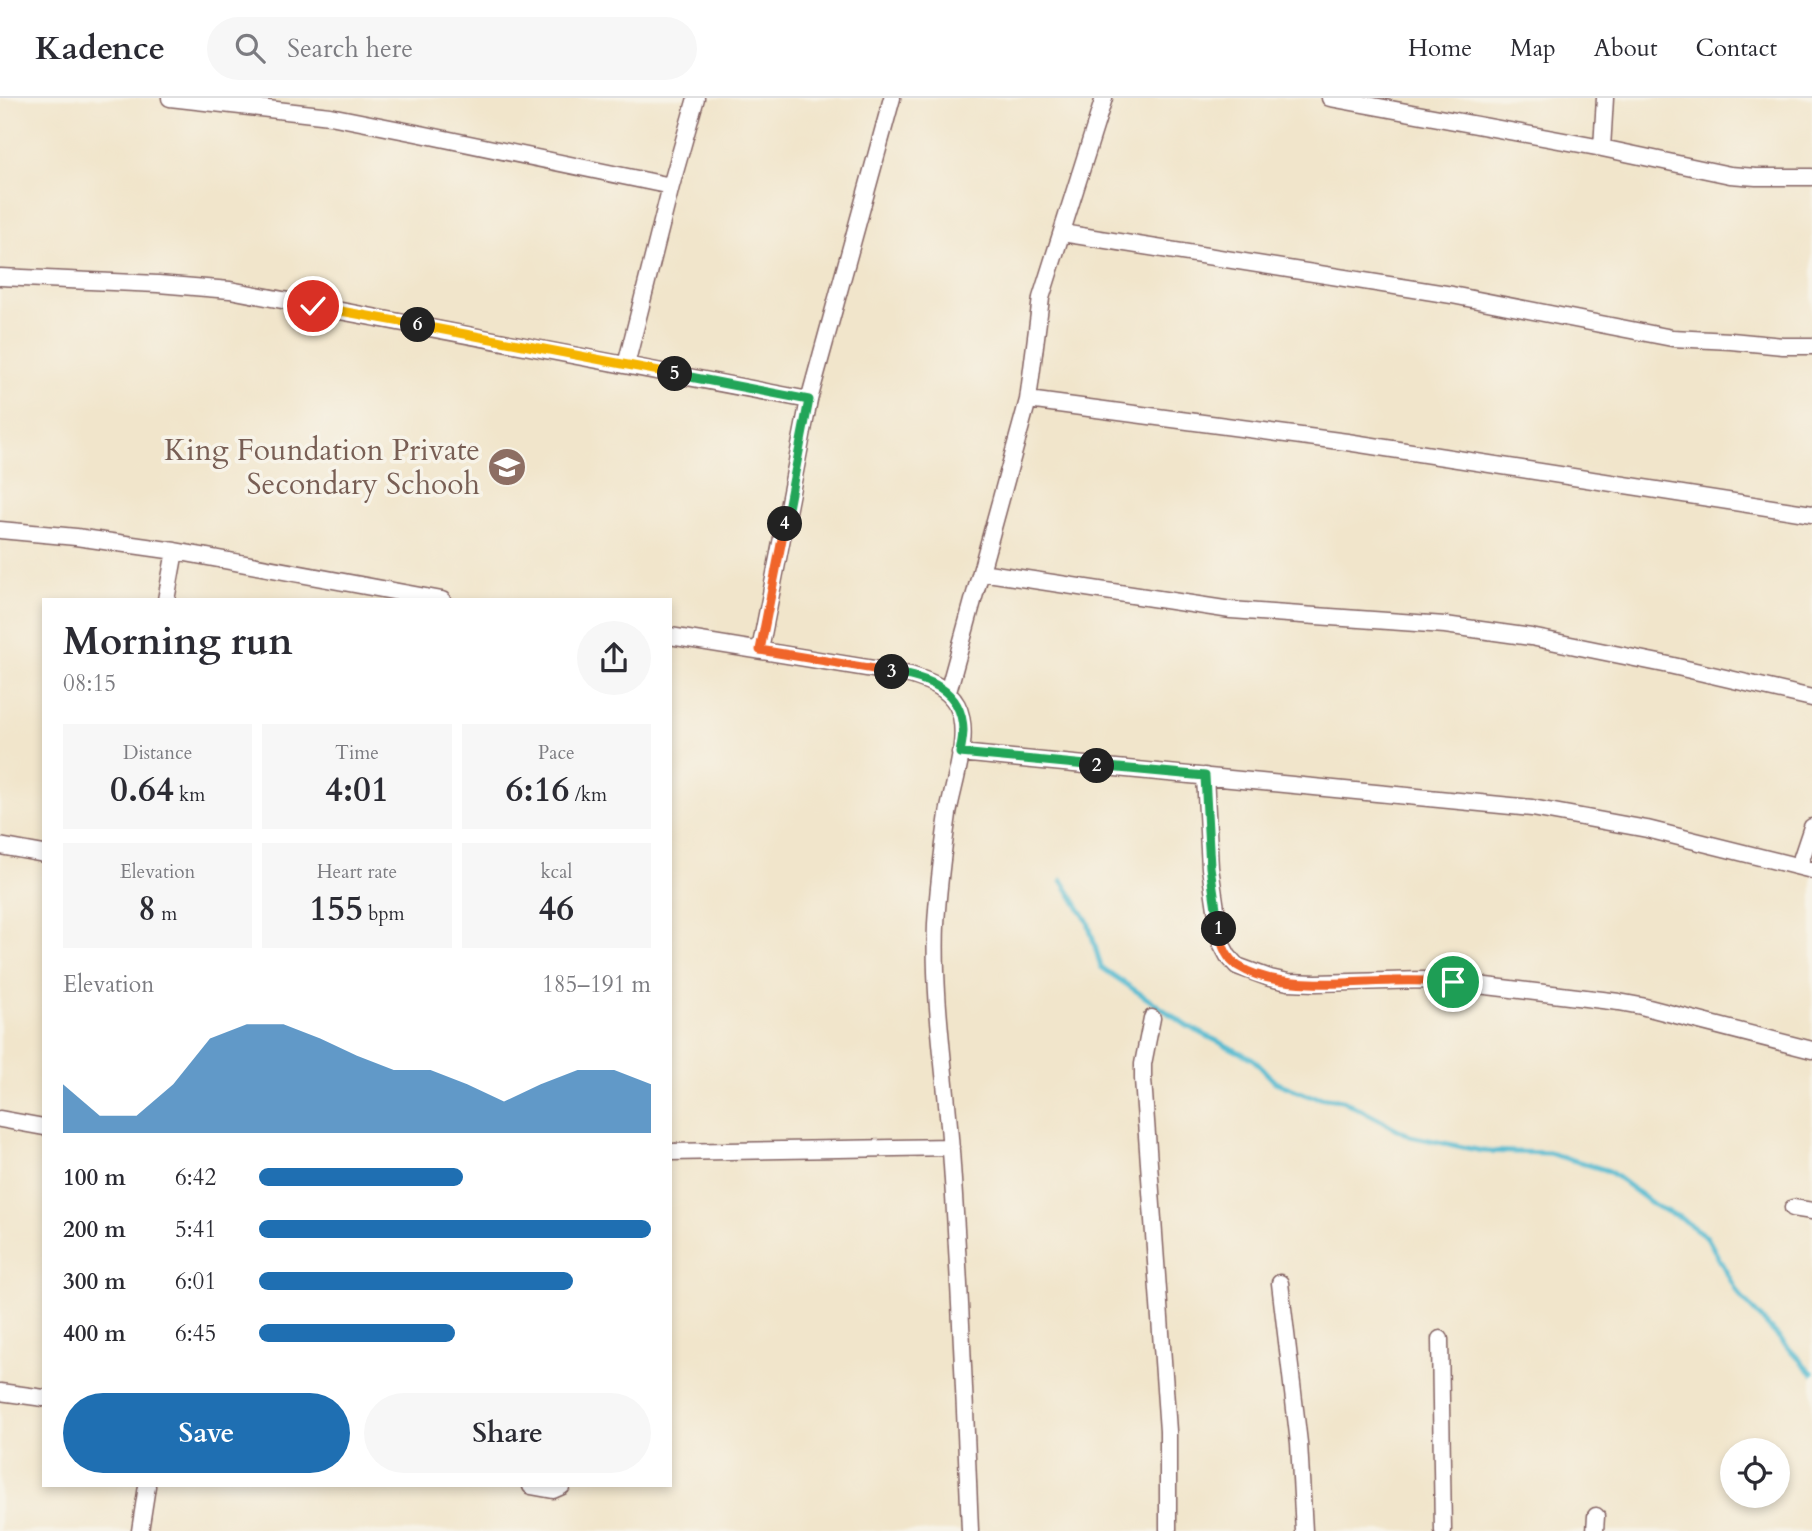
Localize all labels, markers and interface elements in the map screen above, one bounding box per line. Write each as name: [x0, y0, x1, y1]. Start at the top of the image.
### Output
search box: [207, 17, 697, 80]
text: Kadence: [35, 26, 165, 71]
icon: search: [231, 29, 269, 67]
text: Search here: [287, 31, 413, 66]
text: Home: [1408, 32, 1472, 65]
text: Map: [1510, 32, 1556, 65]
text: About: [1594, 32, 1658, 65]
text: Contact: [1696, 32, 1777, 65]
pin: [283, 276, 343, 336]
icon: check: [294, 287, 332, 325]
pin: 6: [400, 308, 436, 342]
text: 6: [413, 311, 422, 337]
pin: 5: [658, 356, 692, 392]
text: 5: [670, 360, 679, 386]
place label: King Foundation Private Secondary Schooh: [164, 430, 481, 505]
school or university icon: King Foundation Private Secondary Schooh: [486, 446, 528, 488]
pin: 4: [768, 506, 802, 542]
text: 4: [780, 510, 789, 536]
text: Morning run: [63, 616, 293, 668]
button: share: [577, 621, 651, 695]
pin: 3: [874, 654, 910, 690]
text: 3: [887, 658, 896, 684]
text: 08:15: [63, 668, 116, 699]
text: Distance: [123, 740, 192, 766]
text: Time: [335, 740, 379, 766]
text: Pace: [538, 740, 575, 766]
pin: 2: [1080, 748, 1114, 784]
text: 2: [1092, 752, 1101, 778]
text: 0.64: [110, 766, 174, 814]
text: 4:01: [325, 766, 389, 814]
text: 6:16: [506, 766, 570, 814]
text: km: [174, 782, 205, 808]
text: /km: [570, 782, 607, 808]
text: Elevation: [120, 859, 195, 885]
text: Heart rate: [317, 859, 397, 885]
text: kcal: [540, 859, 572, 885]
text: 8: [138, 885, 156, 933]
text: 155: [309, 885, 363, 933]
text: 46: [538, 885, 574, 933]
text: m: [156, 901, 177, 927]
text: bpm: [363, 901, 405, 927]
pin: 1: [1202, 912, 1236, 946]
text: 1: [1214, 915, 1223, 941]
pin: [1423, 952, 1483, 1012]
icon: arrive: [1434, 963, 1472, 1001]
text: Elevation: [63, 969, 154, 1000]
text: 185–191 m: [542, 969, 651, 1000]
text: 100 m: [63, 1162, 126, 1193]
text: 6:42: [175, 1162, 216, 1193]
text: 200 m: [63, 1214, 126, 1245]
text: 5:41: [175, 1214, 216, 1245]
text: 300 m: [63, 1266, 126, 1297]
text: 6:01: [175, 1266, 216, 1297]
text: 400 m: [63, 1318, 126, 1349]
text: 6:45: [175, 1318, 216, 1349]
button: Save: [63, 1393, 350, 1473]
button: Share: [364, 1393, 651, 1473]
map controls: [1720, 1438, 1790, 1508]
button: locate: [1720, 1438, 1790, 1508]

